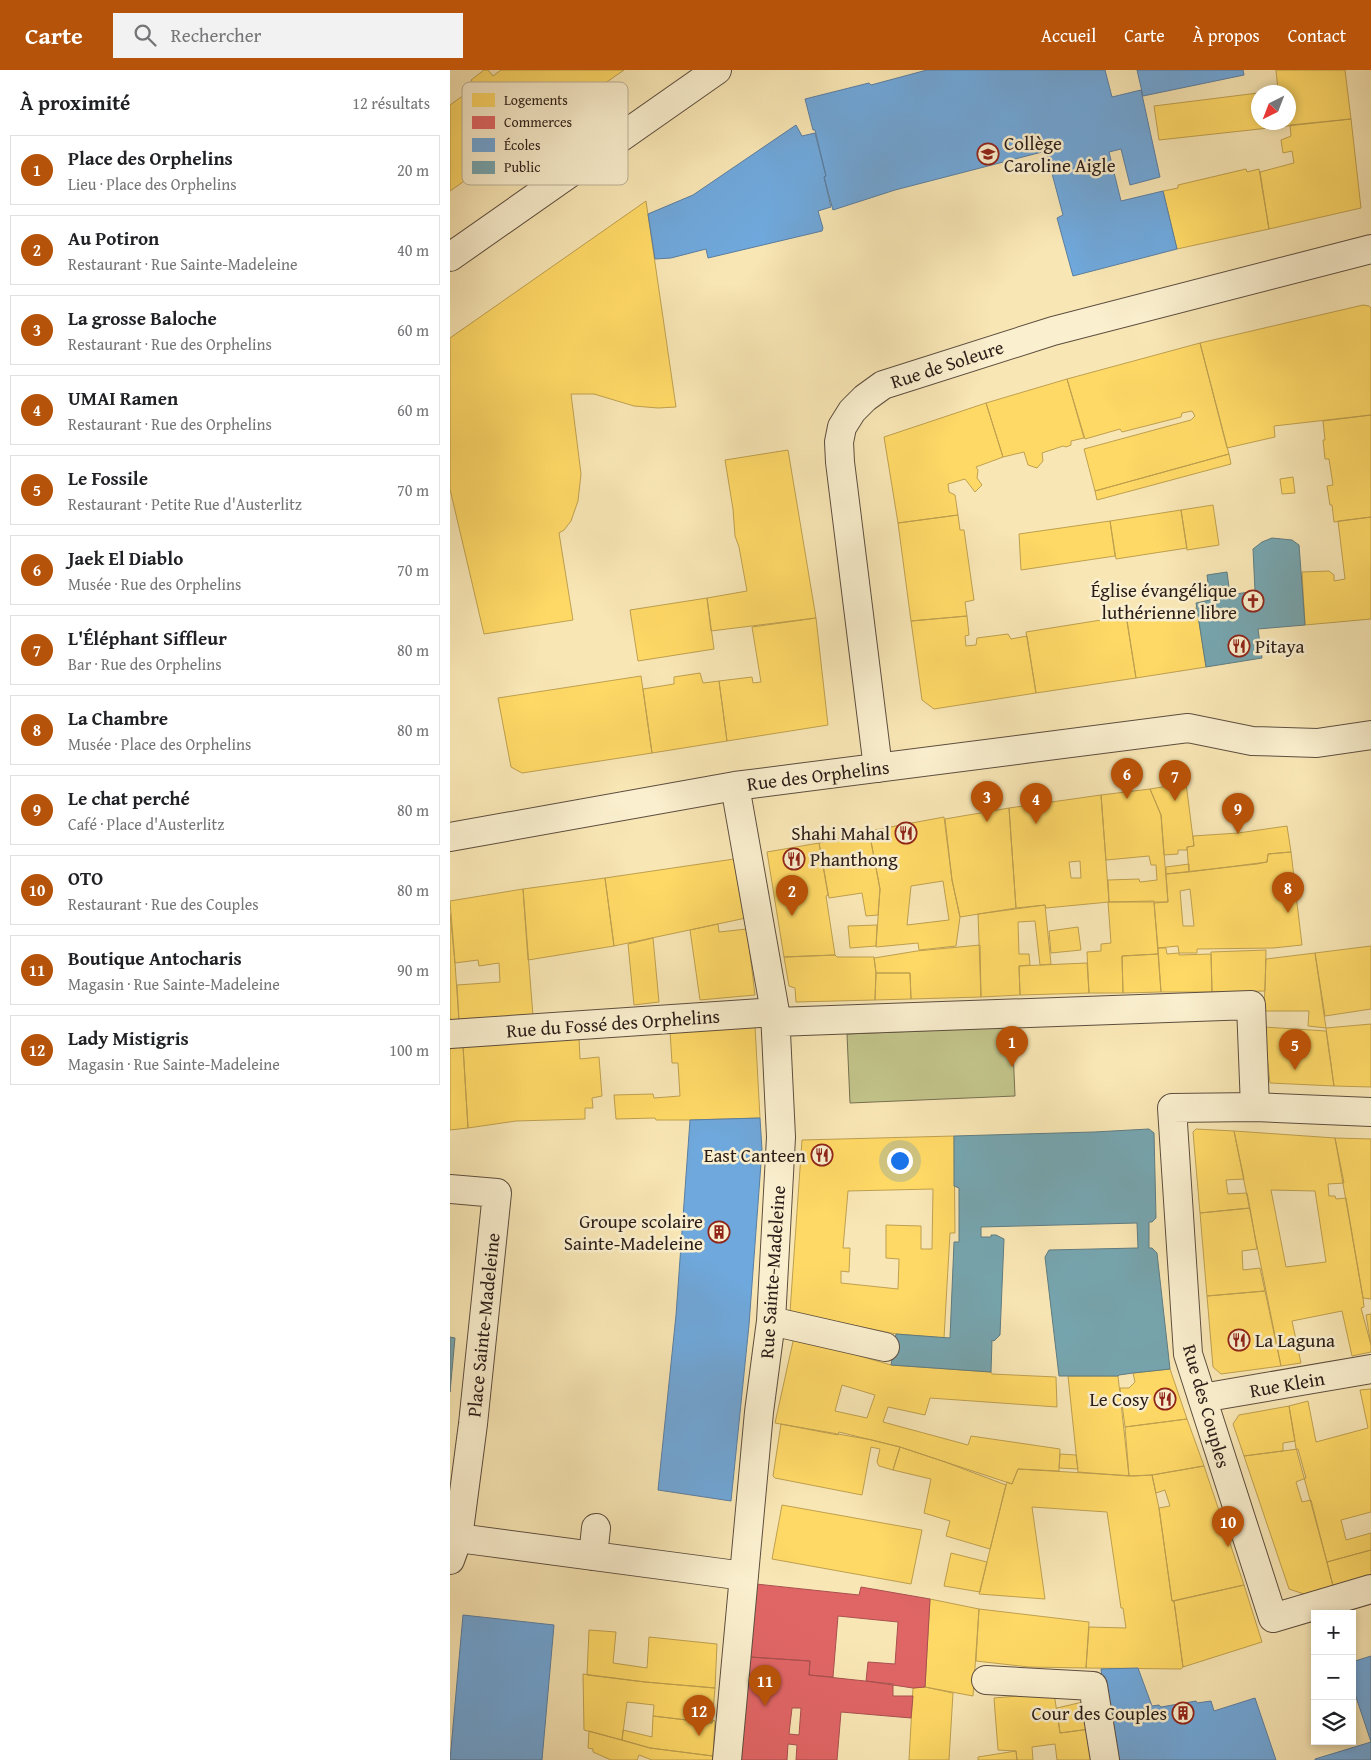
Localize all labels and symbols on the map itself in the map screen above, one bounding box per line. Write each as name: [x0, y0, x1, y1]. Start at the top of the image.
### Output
legend: [462, 82, 628, 185]
north arrow: [1251, 85, 1296, 130]
text: Logements: [504, 90, 568, 110]
text: Commerces: [504, 112, 572, 132]
place label: Collège Caroline Aigle: [1004, 129, 1116, 179]
text: Écoles: [504, 135, 541, 155]
school or university icon: Collège Caroline Aigle: [976, 142, 1000, 166]
text: Public: [504, 157, 540, 177]
street label: Rue de Soleure: [887, 333, 1007, 395]
place label: Église évangélique luthérienne libre: [1091, 576, 1237, 626]
church icon: Église évangélique luthérienne libre: [1241, 589, 1265, 613]
place label: Pitaya: [1255, 632, 1304, 660]
restaurant icon: Pitaya: [1227, 634, 1251, 658]
street label: Rue des Orphelins: [745, 752, 891, 798]
pin: 6: [1111, 758, 1143, 799]
pin: 7: [1159, 760, 1191, 801]
pin: 3: [971, 781, 1003, 822]
pin: 4: [1020, 783, 1052, 824]
pin: 9: [1222, 793, 1254, 834]
place label: Shahi Mahal: [791, 819, 890, 847]
restaurant icon: Shahi Mahal: [894, 821, 918, 845]
place label: Phanthong: [810, 845, 898, 873]
restaurant icon: Phanthong: [782, 847, 806, 871]
pin: 8: [1272, 872, 1304, 913]
pin: 2: [776, 875, 808, 916]
street label: Rue du Fossé des Orphelins: [505, 1002, 721, 1044]
pin: 1: [996, 1026, 1028, 1067]
pin: 5: [1279, 1029, 1311, 1070]
place label: East Canteen: [704, 1141, 806, 1169]
restaurant icon: East Canteen: [810, 1143, 834, 1167]
your location: [887, 1148, 913, 1174]
street label: Rue Sainte-Madeleine: [752, 1184, 792, 1360]
place label: Groupe scolaire Sainte-Madeleine: [564, 1207, 703, 1257]
building icon: Groupe scolaire Sainte-Madeleine: [707, 1220, 731, 1244]
street label: Place Sainte-Madeleine: [459, 1231, 507, 1419]
place label: La Laguna: [1255, 1326, 1335, 1354]
restaurant icon: La Laguna: [1227, 1328, 1251, 1352]
street label: Rue des Couples: [1176, 1341, 1238, 1471]
street label: Rue Klein: [1247, 1364, 1327, 1404]
place label: Le Cosy: [1090, 1385, 1150, 1413]
restaurant icon: Le Cosy: [1153, 1387, 1177, 1411]
pin: 10: [1212, 1506, 1244, 1547]
pin: 11: [749, 1665, 781, 1706]
pin: 12: [683, 1695, 715, 1736]
place label: Cour des Couples: [1032, 1699, 1167, 1727]
building icon: Cour des Couples: [1171, 1701, 1195, 1725]

